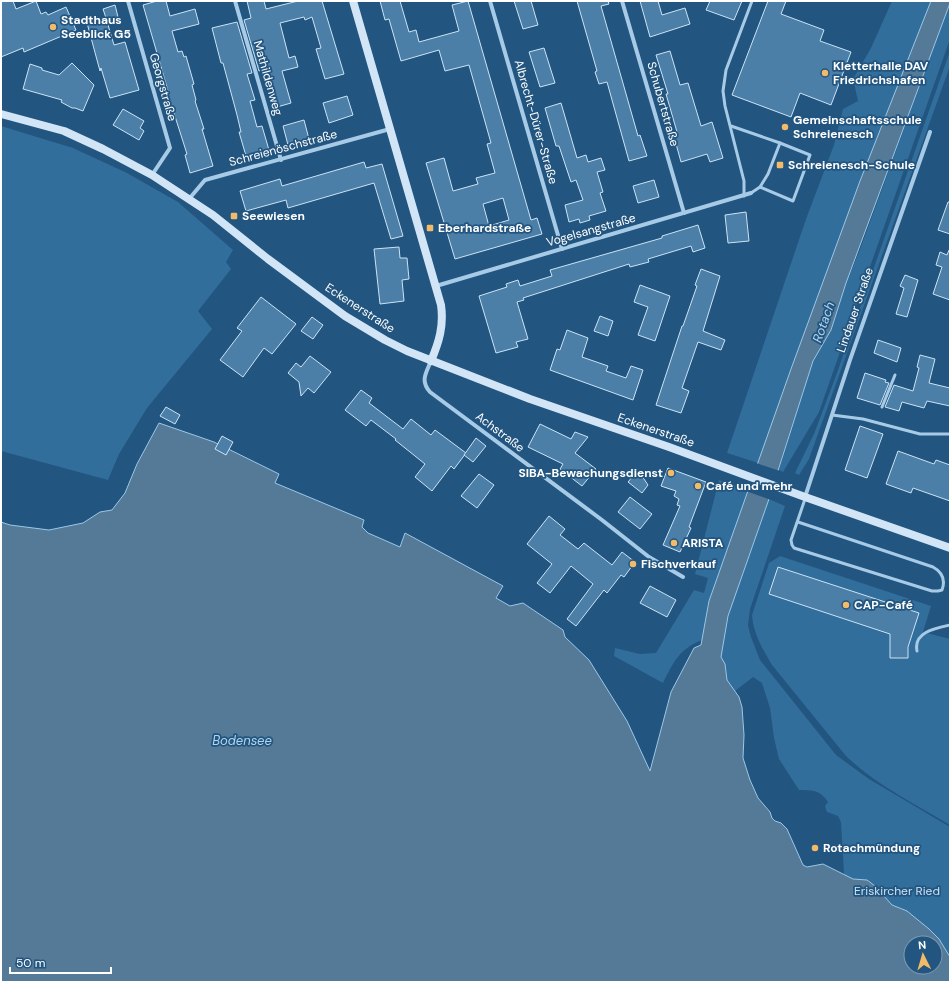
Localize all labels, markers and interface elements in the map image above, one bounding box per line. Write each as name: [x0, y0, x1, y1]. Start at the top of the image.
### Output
place label: Stadthaus Seeblick G5: [61, 12, 131, 42]
marker: Stadthaus Seeblick G5: [48, 22, 58, 32]
street label: Mathildenweg: [250, 39, 286, 118]
street label: Georgstraße: [146, 51, 180, 123]
street label: Albrecht-Dürer-Straße: [511, 58, 561, 186]
place label: Kletterhalle DAV Friedrichshafen: [833, 58, 929, 88]
street label: Schubertstraße: [643, 60, 683, 148]
marker: Kletterhalle DAV Friedrichshafen: [820, 68, 830, 78]
place label: Gemeinschaftsschule Schreienesch: [793, 112, 922, 142]
marker: Gemeinschaftsschule Schreienesch: [780, 122, 790, 132]
street label: Schreienöschstraße: [227, 126, 339, 170]
place label: Schreienesch-Schule: [788, 157, 915, 173]
marker: Schreienesch-Schule: [775, 160, 785, 170]
place label: Seewiesen: [242, 208, 305, 224]
street label: Vogelsangstraße: [544, 210, 638, 250]
marker: Seewiesen: [229, 211, 239, 221]
place label: Eberhardstraße: [438, 220, 531, 236]
marker: Eberhardstraße: [425, 223, 435, 233]
street label: Lindauer Straße: [833, 265, 877, 355]
street label: Eckenerstraße: [322, 279, 398, 337]
water label: Rotach: [809, 299, 838, 345]
street label: Achstraße: [472, 408, 528, 456]
street label: Eckenerstraße: [615, 409, 697, 451]
place label: SIBA-Bewachungsdienst: [518, 465, 663, 481]
marker: SIBA-Bewachungsdienst: [666, 468, 676, 478]
place label: Café und mehr: [706, 478, 793, 494]
marker: Café und mehr: [693, 481, 703, 491]
place label: ARISTA: [682, 535, 724, 551]
marker: ARISTA: [669, 538, 679, 548]
place label: Fischverkauf: [641, 556, 716, 572]
marker: Fischverkauf: [628, 559, 638, 569]
place label: CAP-Café: [854, 597, 913, 613]
marker: CAP-Café: [841, 600, 851, 610]
water label: Bodensee: [212, 732, 272, 749]
place label: Rotachmündung: [823, 840, 920, 856]
marker: Rotachmündung: [810, 843, 820, 853]
park label: Eriskircher Ried: [854, 883, 940, 899]
north arrow: [903, 935, 943, 975]
text: N: [918, 938, 927, 952]
scale bar: [10, 949, 111, 975]
text: 50 m: [16, 955, 45, 971]

